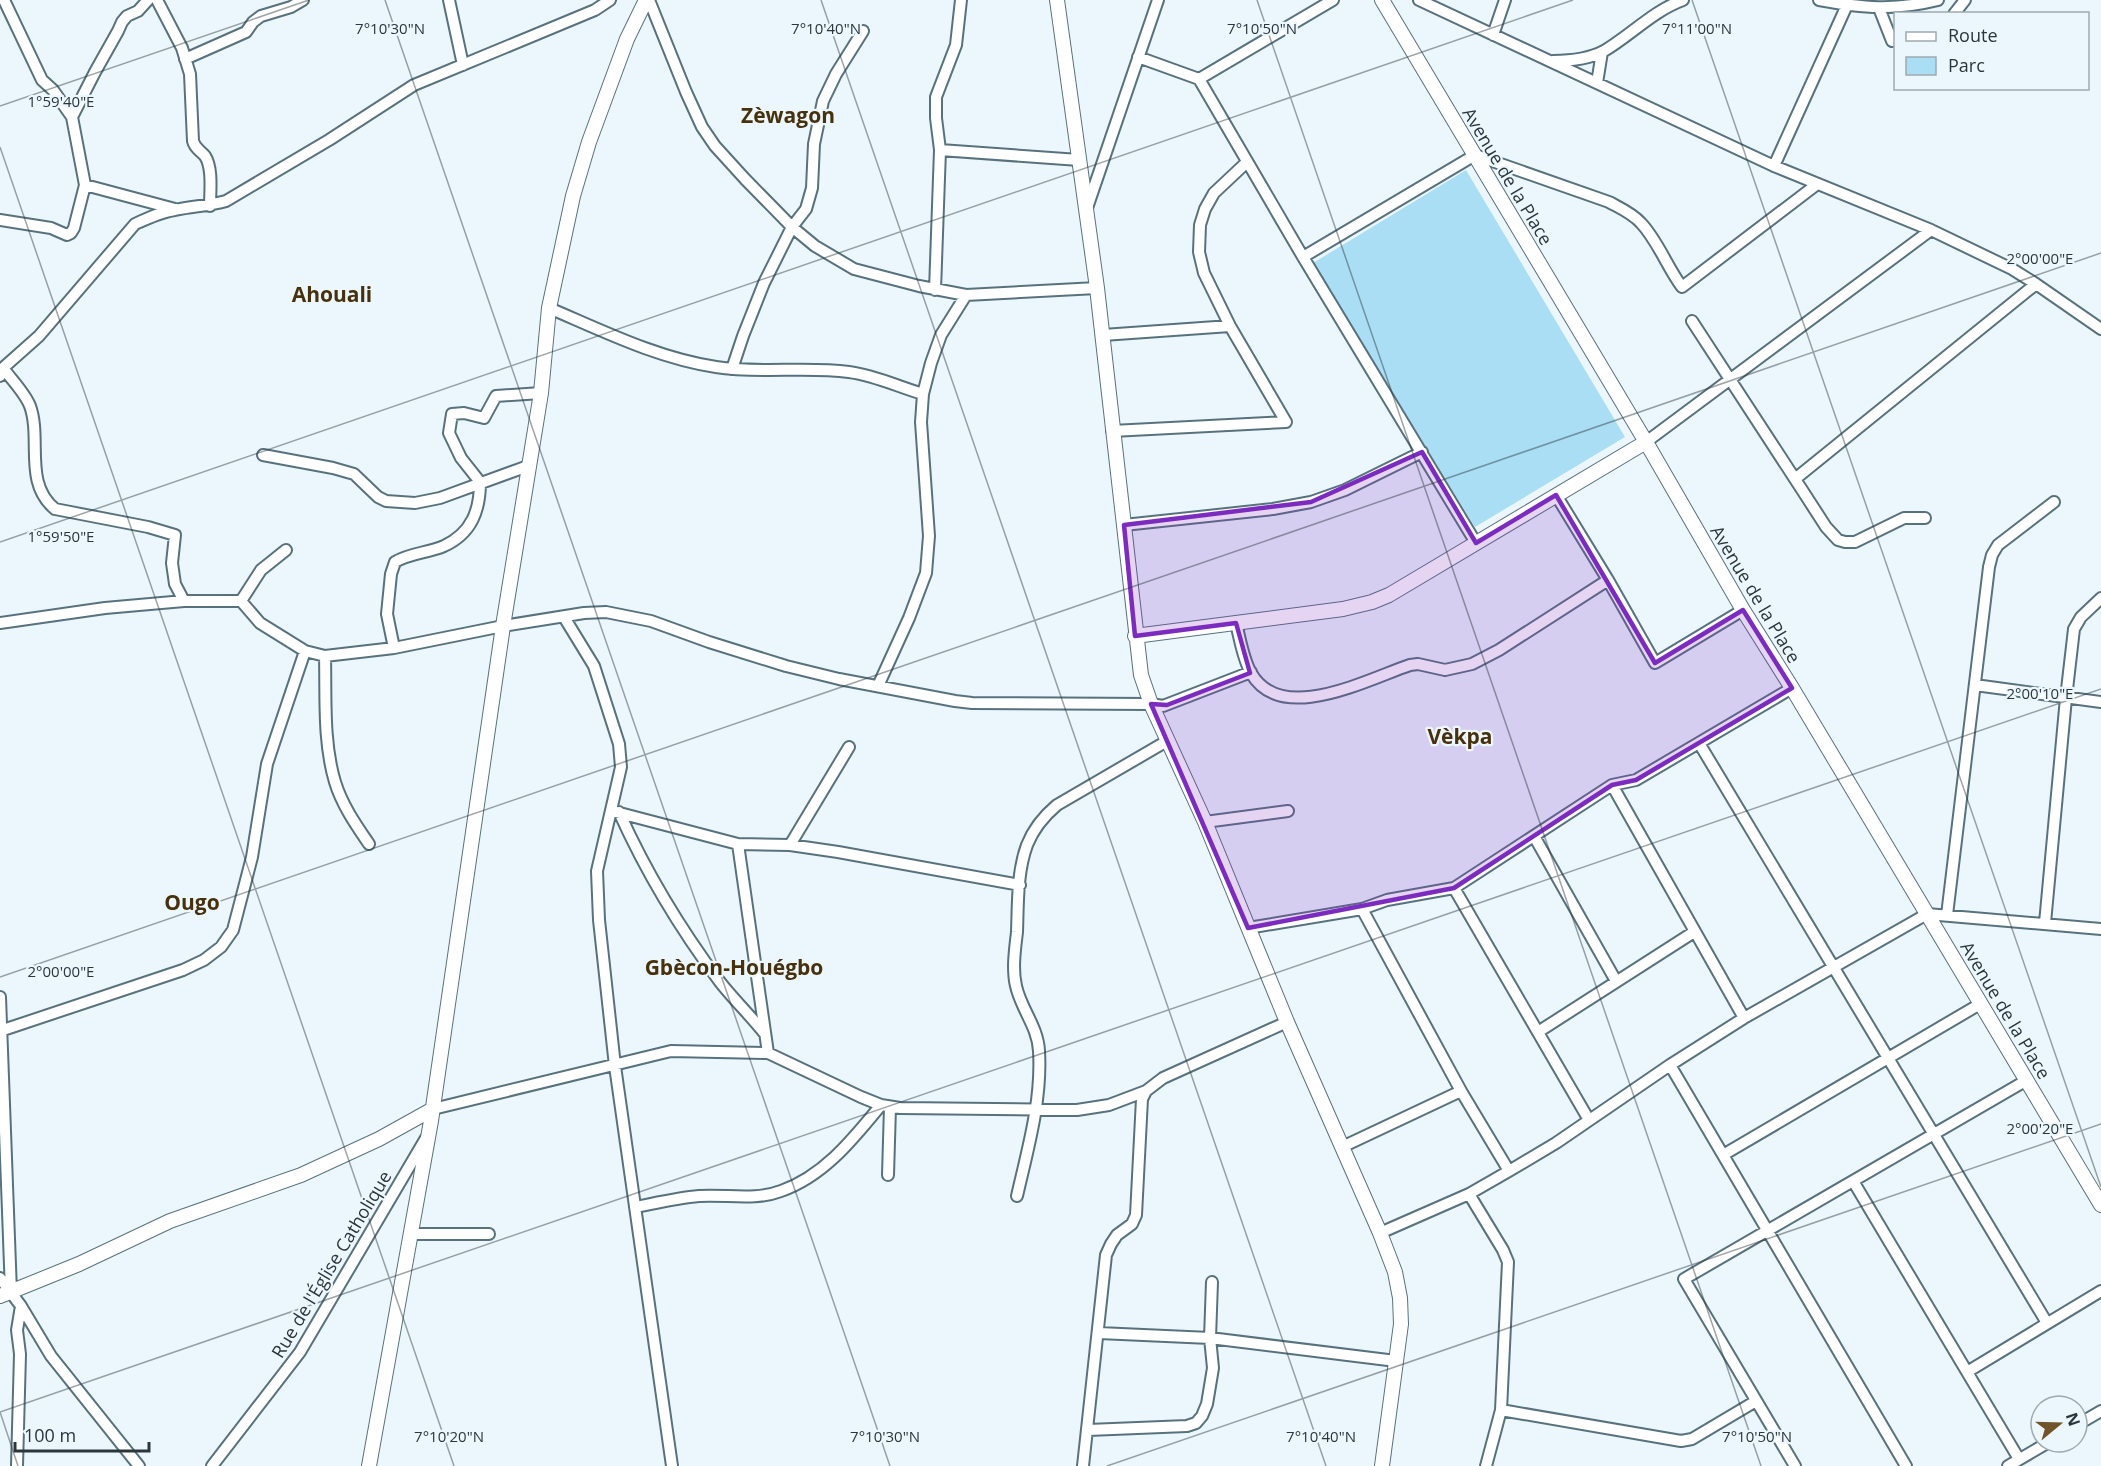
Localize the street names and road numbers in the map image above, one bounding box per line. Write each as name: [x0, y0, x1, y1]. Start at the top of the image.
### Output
street label: Avenue de la Place: [1457, 103, 1559, 249]
street label: Avenue de la Place: [1705, 521, 1807, 667]
street label: Avenue de la Place: [1955, 937, 2057, 1083]
street label: Rue de l'Église Catholique: [266, 1166, 396, 1362]

